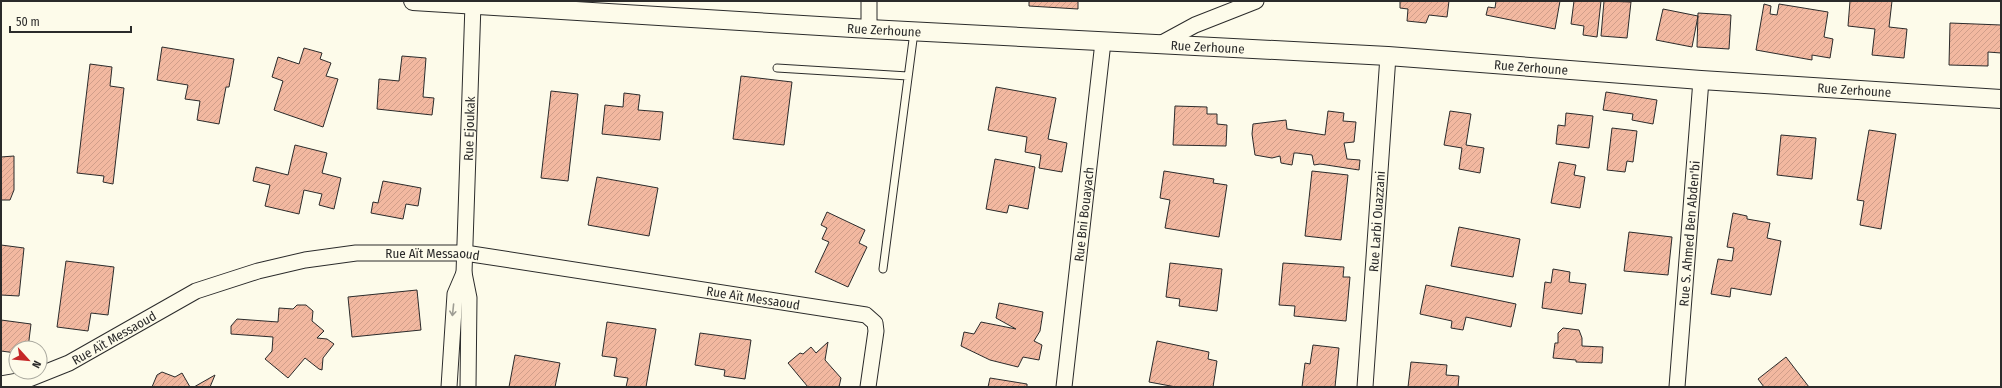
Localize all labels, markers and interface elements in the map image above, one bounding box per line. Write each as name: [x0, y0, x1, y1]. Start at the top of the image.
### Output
scale bar: [10, 8, 131, 34]
text: 50 m: [16, 15, 40, 29]
street label: Rue Zerhoune: [847, 21, 921, 40]
street label: Rue Zerhoune: [1170, 38, 1245, 57]
street label: Rue Zerhoune: [1493, 57, 1568, 78]
street label: Rue Zerhoune: [1817, 80, 1892, 100]
street label: Rue Ejoukak: [461, 95, 478, 161]
street label: Rue S. Ahmed Ben Abden'bi: [1676, 160, 1703, 307]
street label: Rue Bni Bouayach: [1071, 166, 1097, 262]
street label: Rue Larbi Ouazzani: [1366, 170, 1388, 272]
street label: Rue Aït Messaoud: [385, 246, 481, 263]
street label: Rue Aït Messaoud: [705, 283, 801, 313]
one-way arrow: [449, 303, 457, 316]
street label: Rue Aït Messaoud: [69, 308, 159, 368]
north arrow: [8, 340, 48, 380]
text: N: [29, 358, 44, 370]

